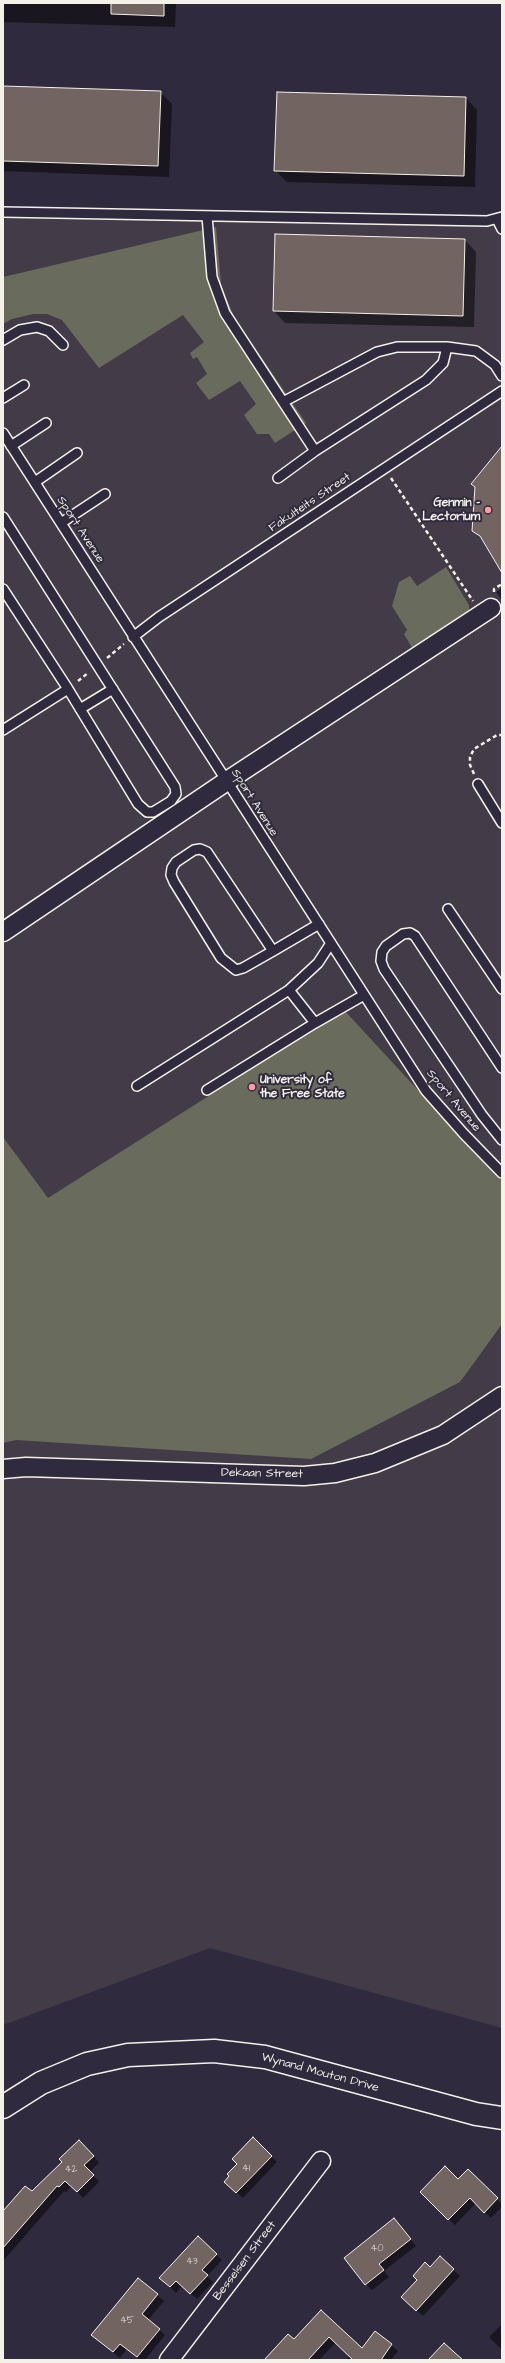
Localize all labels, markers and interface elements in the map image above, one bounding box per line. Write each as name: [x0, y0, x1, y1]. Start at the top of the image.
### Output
street label: Fakulteits Street: [266, 470, 354, 536]
street label: Sport Avenue: [53, 494, 107, 566]
place label: Genmin - Lectorium: [422, 496, 480, 524]
marker: Genmin - Lectorium: [483, 505, 493, 515]
street label: Sport Avenue: [228, 767, 280, 839]
street label: Sport Avenue: [423, 1067, 483, 1135]
place label: University of the Free State: [260, 1073, 345, 1101]
marker: University of the Free State: [247, 1082, 257, 1092]
street label: Dekaan Street: [221, 1466, 303, 1482]
street label: Wynand Mouton Drive: [260, 2050, 380, 2096]
house number: 41: [242, 2163, 250, 2175]
house number: 42: [65, 2164, 77, 2176]
street label: Besselsen Street: [210, 2218, 280, 2304]
house number: 40: [370, 2243, 384, 2255]
house number: 43: [186, 2256, 198, 2268]
house number: 45: [120, 2315, 134, 2327]

